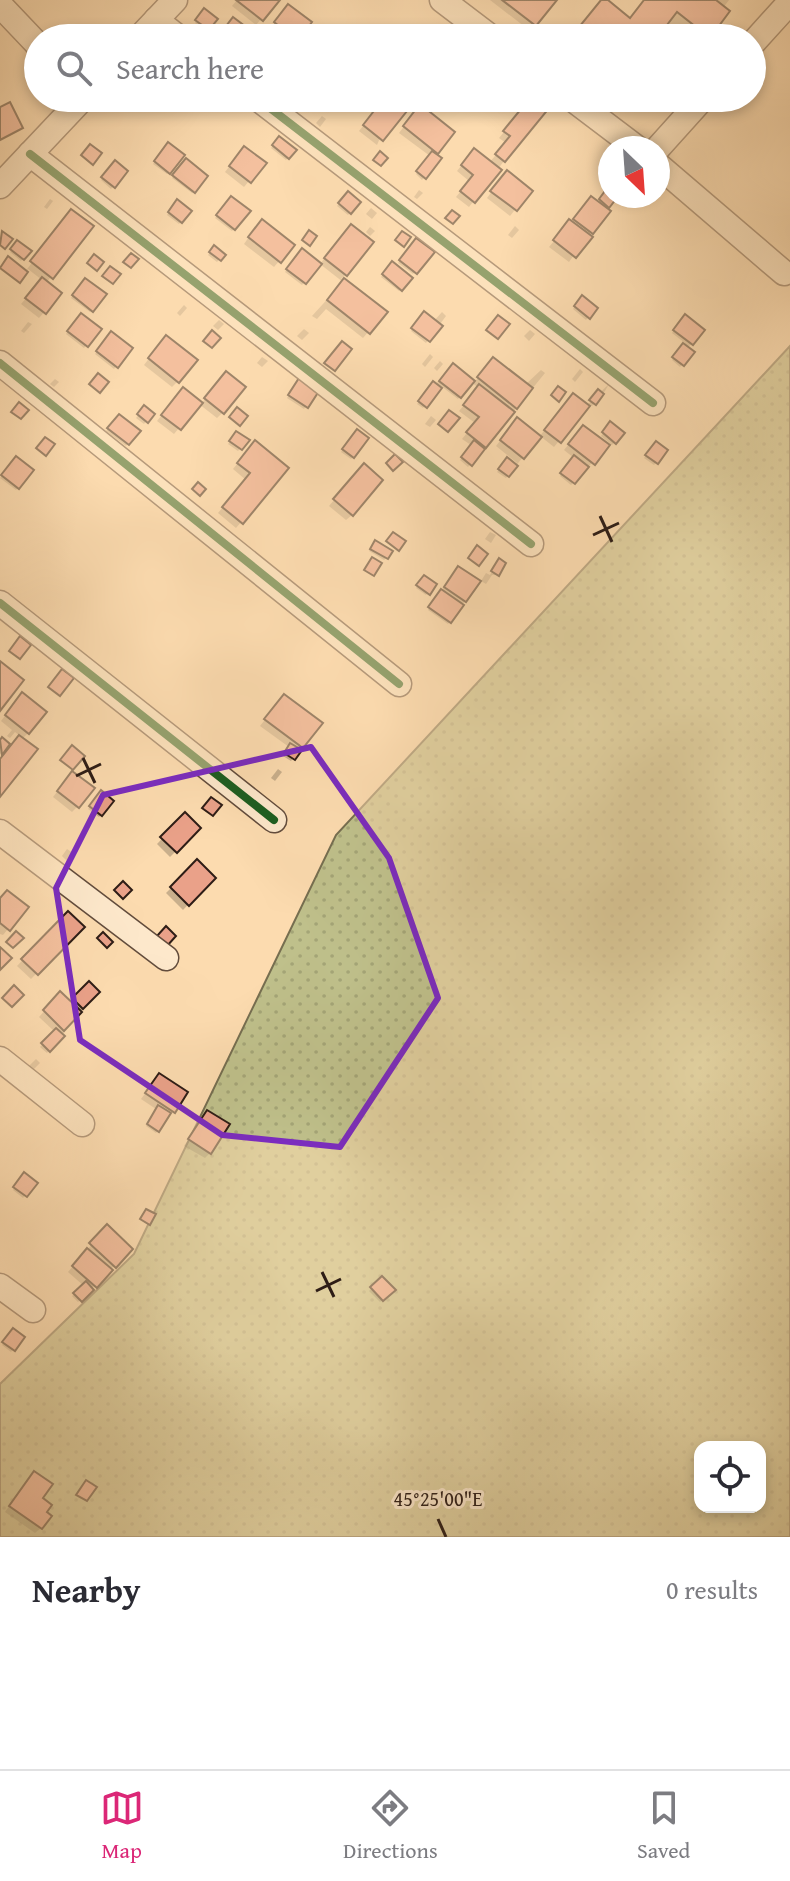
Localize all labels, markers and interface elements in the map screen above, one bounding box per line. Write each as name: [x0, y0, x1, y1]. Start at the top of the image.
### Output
search box: [24, 24, 766, 112]
icon: search: [52, 46, 96, 90]
text: Search here: [116, 46, 264, 90]
north arrow: [598, 136, 670, 208]
map controls: [694, 1441, 766, 1513]
button: locate: [694, 1441, 766, 1513]
text: 45°25'00"E: [394, 1484, 482, 1513]
text: Nearby: [32, 1565, 141, 1614]
text: 0 results: [666, 1570, 758, 1609]
tab: Map: [100, 1786, 144, 1866]
tab: Directions: [343, 1786, 438, 1866]
tab: Saved: [637, 1786, 690, 1866]

